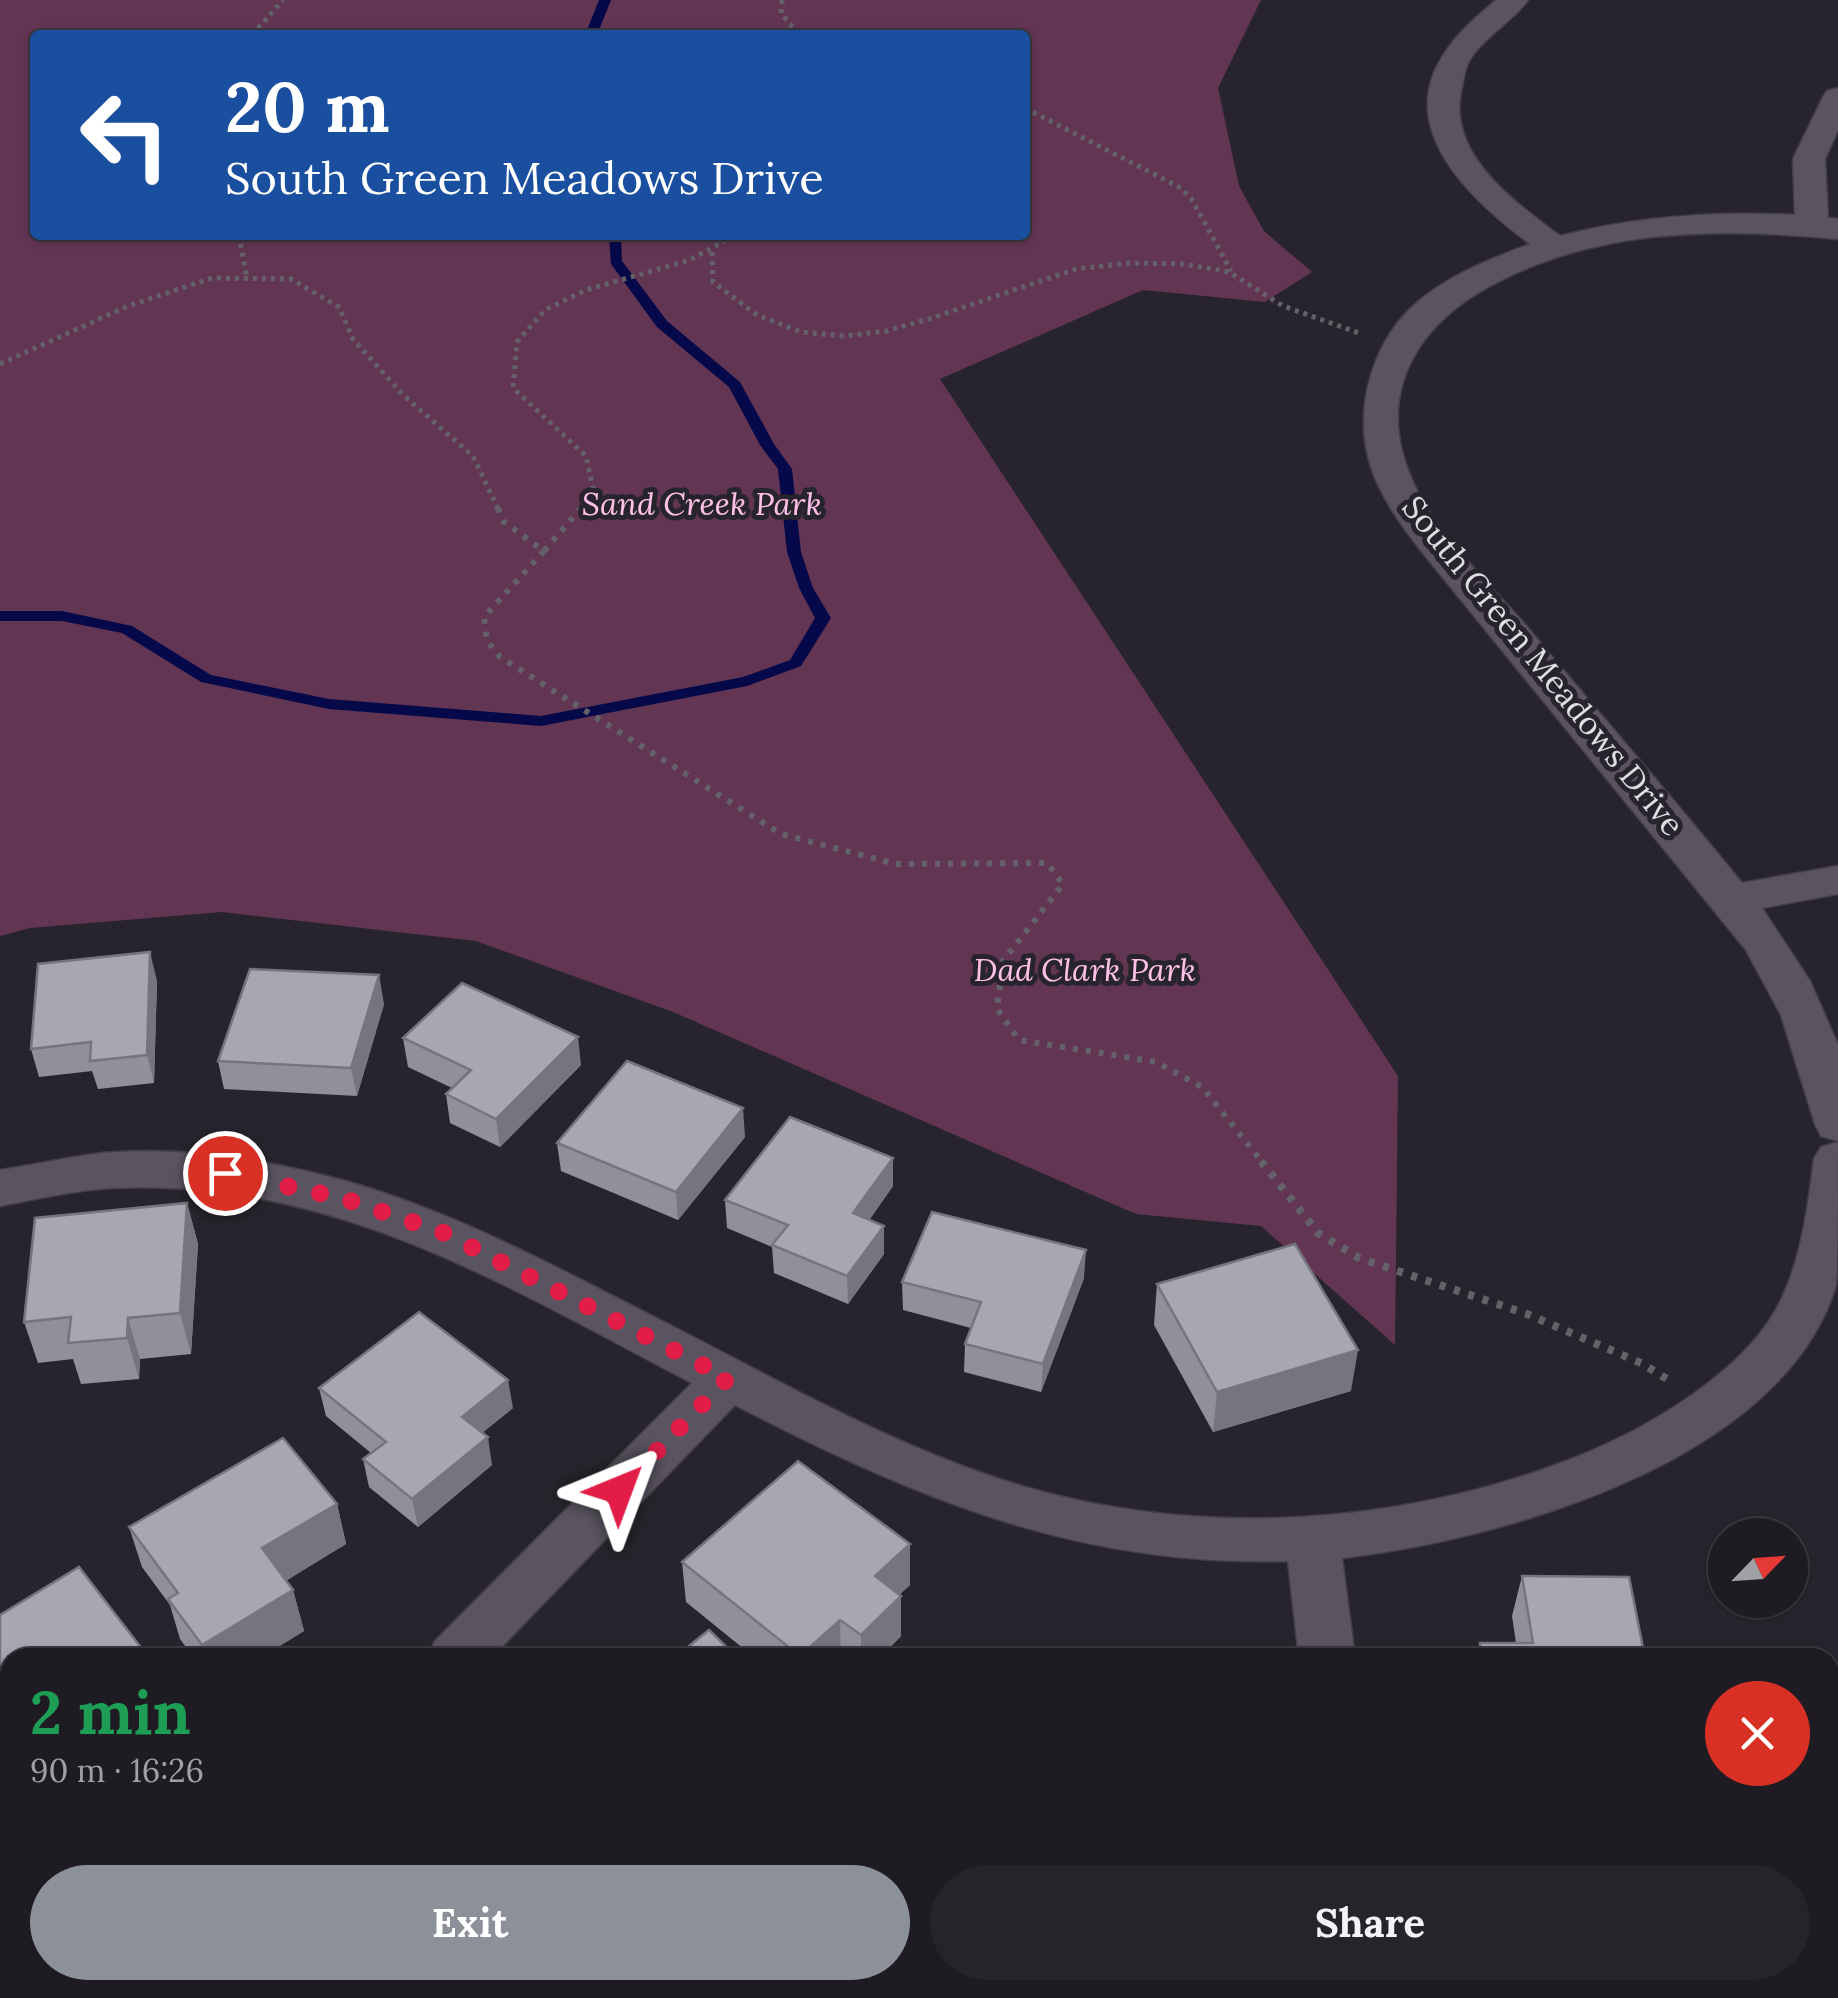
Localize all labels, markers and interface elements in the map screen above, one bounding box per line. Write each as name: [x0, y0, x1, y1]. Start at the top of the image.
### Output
text: 20 m: [225, 62, 390, 151]
icon: left: [60, 70, 190, 200]
text: South Green Meadows Drive: [225, 149, 824, 206]
park label: Sand Creek Park: [582, 483, 822, 524]
street label: South Green Meadows Drive: [1394, 487, 1693, 844]
park label: Dad Clark Park: [974, 949, 1196, 990]
pin: [183, 1131, 268, 1216]
icon: arrive: [198, 1146, 253, 1201]
position arrow: [567, 1438, 671, 1542]
north arrow: [1708, 1518, 1808, 1618]
map controls: [1708, 1518, 1808, 1618]
text: 2 min: [30, 1674, 191, 1750]
button: close: [1705, 1681, 1810, 1786]
text: 90 m · 16:26: [30, 1750, 204, 1791]
button: Exit: [30, 1865, 910, 1980]
button: Share: [930, 1865, 1810, 1980]

